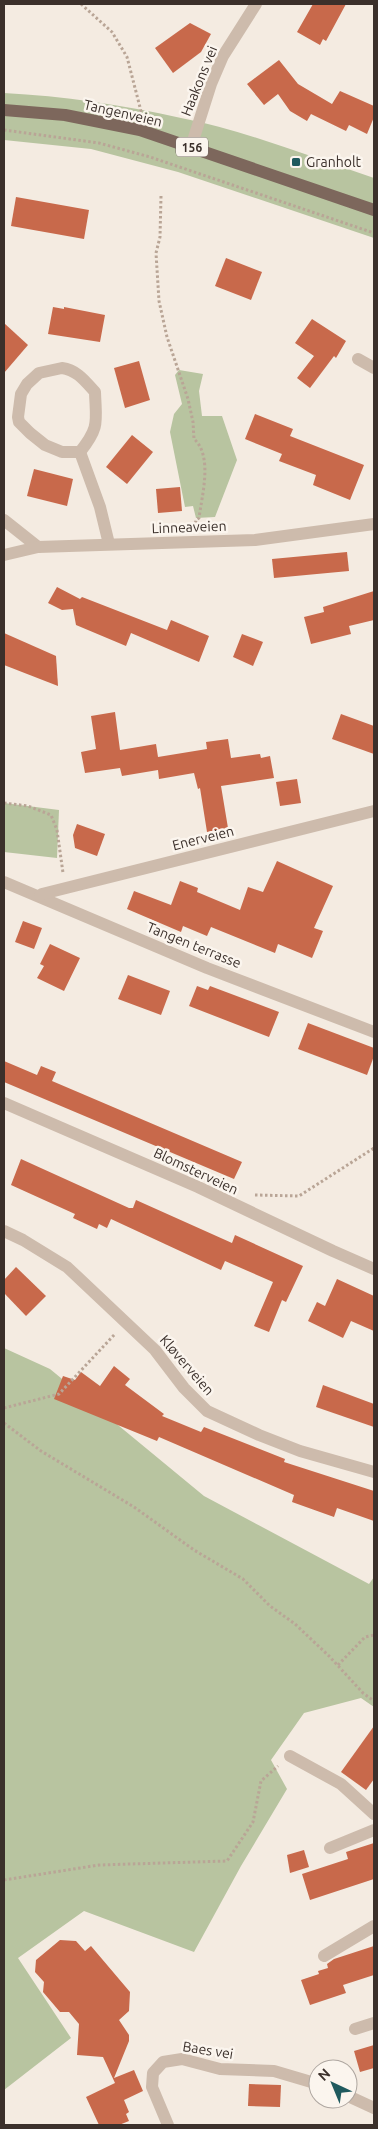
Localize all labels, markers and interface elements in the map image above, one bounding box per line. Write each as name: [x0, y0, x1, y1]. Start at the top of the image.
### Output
street label: Haakons vei: [178, 44, 220, 118]
street label: Tangenveien: [82, 96, 164, 130]
road number: 156: [176, 138, 208, 156]
place label: Granholt: [306, 154, 362, 170]
marker: Granholt: [290, 156, 302, 168]
street label: Linneaveien: [151, 518, 227, 536]
street label: Enerveien: [171, 823, 235, 853]
street label: Tangen terrasse: [145, 919, 243, 971]
street label: Blomsterveien: [151, 1144, 241, 1198]
street label: Kløverveien: [157, 1332, 217, 1398]
street label: Baes vei: [182, 2038, 234, 2062]
north arrow: [308, 2059, 358, 2109]
text: N: [315, 2065, 333, 2084]

